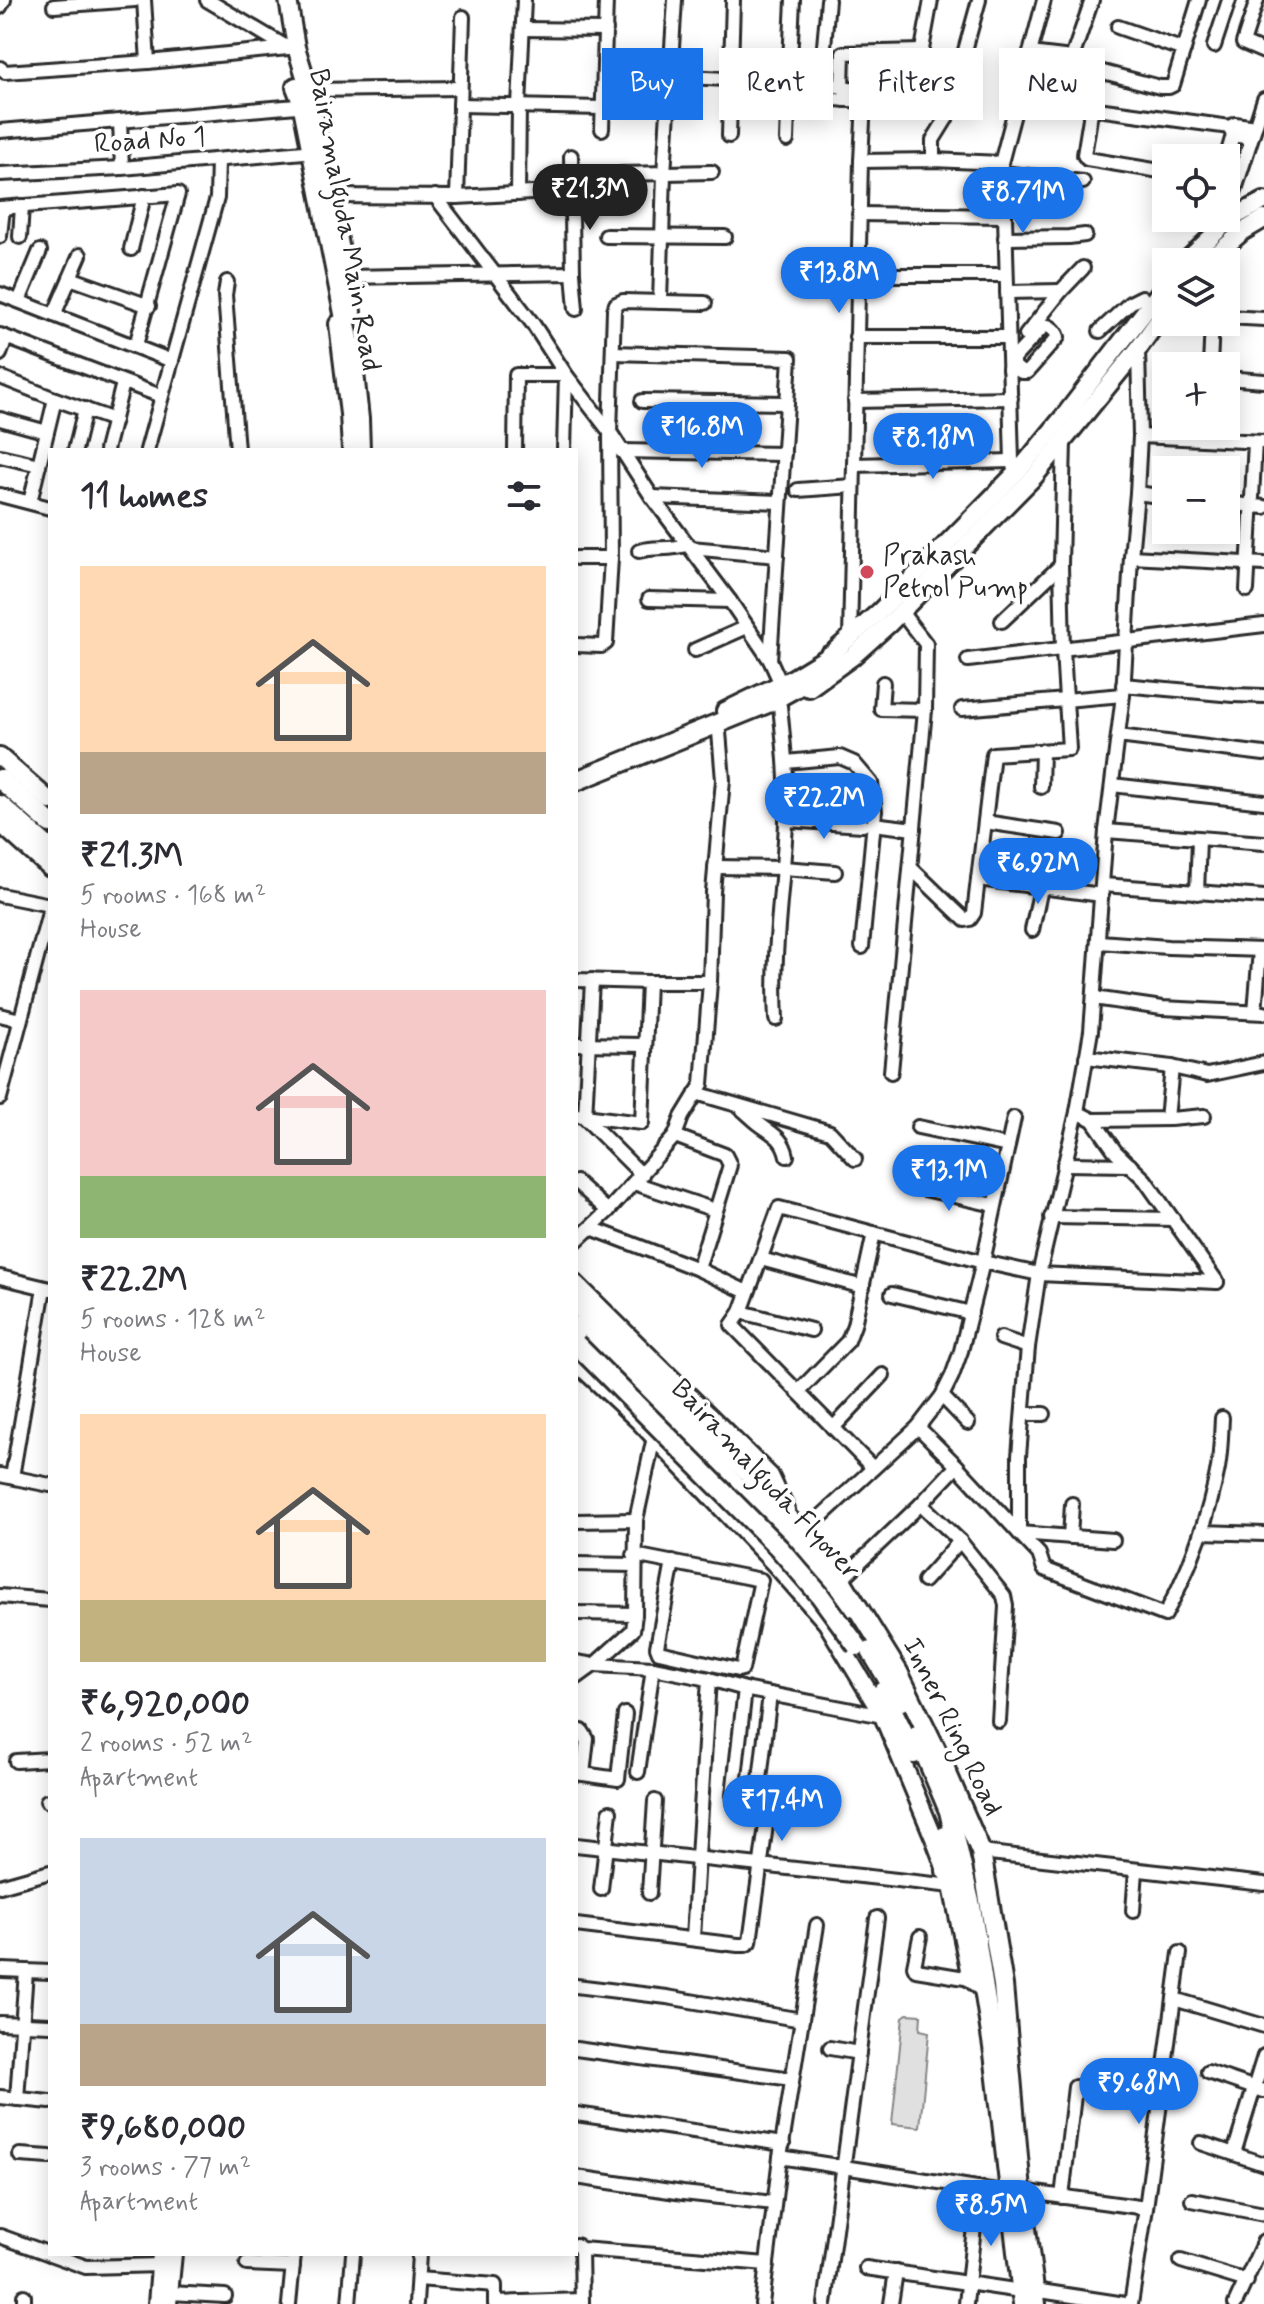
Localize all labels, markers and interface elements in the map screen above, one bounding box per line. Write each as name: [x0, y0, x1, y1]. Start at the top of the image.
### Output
chip: Buy: [602, 48, 703, 120]
chip: Rent: [719, 48, 833, 120]
chip: Filters: [849, 48, 983, 120]
chip: New: [999, 48, 1105, 120]
street label: Bairamalguda Main Road: [296, 66, 389, 375]
street label: Road No 1: [93, 119, 207, 163]
map controls: [1152, 144, 1240, 544]
button: locate: [1152, 144, 1240, 232]
pin: ₹21.3M: [525, 164, 655, 232]
pin: ₹8.71M: [958, 167, 1088, 235]
text: ₹21.3M: [551, 173, 629, 207]
text: ₹8.71M: [981, 176, 1065, 210]
pin: ₹13.8M: [774, 247, 904, 315]
button: layers: [1152, 248, 1240, 336]
text: ₹13.8M: [799, 256, 879, 290]
button: +: [1152, 352, 1240, 440]
pin: ₹16.8M: [637, 402, 767, 470]
text: ₹16.8M: [660, 411, 744, 445]
pin: ₹8.18M: [868, 413, 998, 481]
text: ₹8.18M: [891, 422, 975, 456]
button: −: [1152, 456, 1240, 544]
text: 11 homes: [80, 474, 208, 519]
icon: filters: [502, 474, 546, 518]
place label: Prakash Petrol Pump: [883, 538, 1028, 607]
marker: Prakash Petrol Pump: [858, 563, 876, 581]
icon: home: [241, 618, 385, 762]
pin: ₹22.2M: [759, 773, 889, 841]
text: ₹22.2M: [783, 782, 865, 816]
text: ₹21.3M: [80, 834, 183, 879]
pin: ₹6.92M: [973, 838, 1103, 906]
text: ₹6.92M: [997, 847, 1079, 881]
text: 5 rooms · 168 m²: [80, 879, 266, 913]
text: House: [80, 913, 141, 947]
icon: home: [241, 1042, 385, 1186]
pin: ₹13.1M: [884, 1145, 1014, 1213]
text: ₹13.1M: [910, 1154, 988, 1188]
text: ₹22.2M: [80, 1258, 188, 1303]
text: 5 rooms · 128 m²: [80, 1303, 265, 1337]
text: House: [80, 1337, 141, 1371]
street label: Bairamalguda Flyover: [660, 1371, 868, 1591]
icon: home: [241, 1466, 385, 1610]
street label: Inner Ring Road: [891, 1632, 1011, 1823]
text: ₹6,920,000: [80, 1682, 250, 1727]
text: 2 rooms · 52 m²: [80, 1727, 252, 1761]
text: Apartment: [80, 1761, 198, 1795]
pin: ₹17.4M: [717, 1775, 847, 1843]
text: ₹17.4M: [741, 1784, 823, 1818]
icon: home: [241, 1890, 385, 2034]
pin: ₹9.68M: [1074, 2058, 1204, 2126]
text: ₹9.68M: [1097, 2067, 1181, 2101]
text: ₹9,680,000: [80, 2106, 246, 2151]
text: 3 rooms · 77 m²: [80, 2151, 251, 2185]
pin: ₹8.5M: [935, 2180, 1047, 2248]
text: Apartment: [80, 2185, 198, 2219]
text: ₹8.5M: [954, 2189, 1028, 2223]

